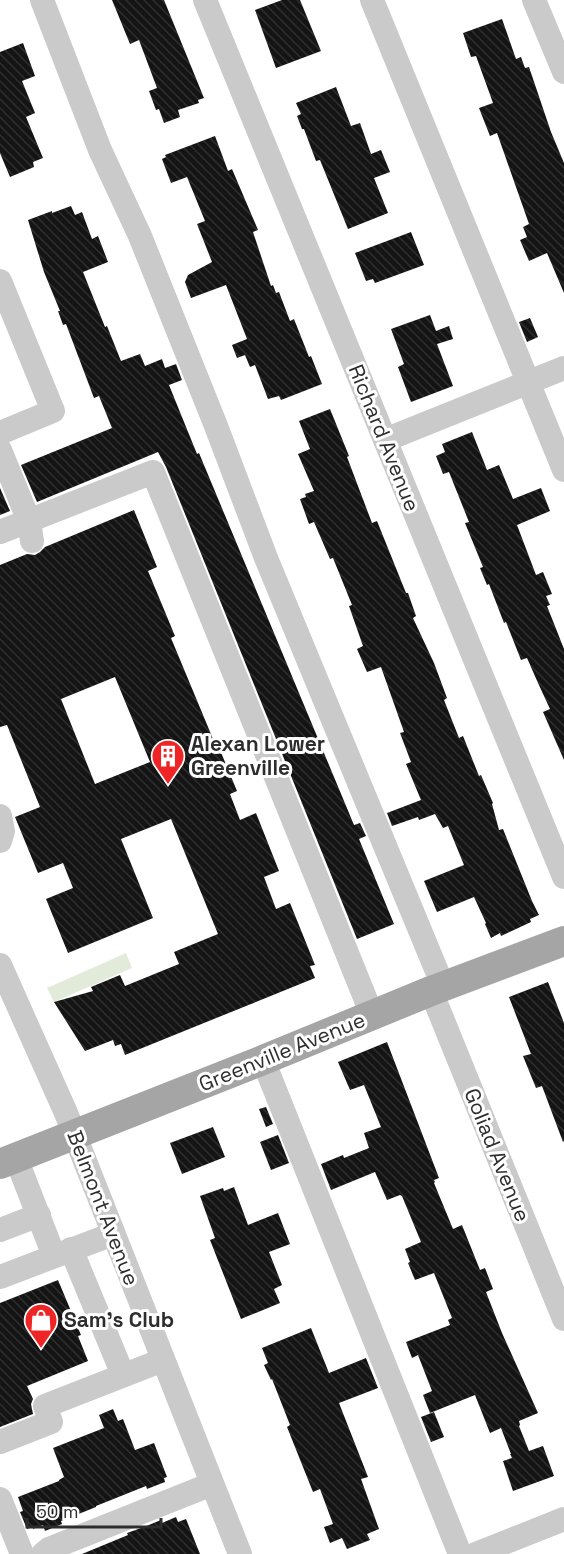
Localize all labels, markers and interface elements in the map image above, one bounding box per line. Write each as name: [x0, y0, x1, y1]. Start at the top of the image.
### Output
street label: Richard Avenue: [343, 360, 426, 515]
place label: Alexan Lower Greenville: [191, 730, 325, 781]
building icon: Alexan Lower Greenville: [150, 738, 186, 785]
street label: Greenville Avenue: [195, 1006, 369, 1097]
street label: Goliad Avenue: [458, 1084, 537, 1226]
street label: Belmont Avenue: [61, 1126, 145, 1289]
shop icon: Sam's Club: [23, 1302, 59, 1349]
place label: Sam's Club: [64, 1306, 174, 1333]
scale bar: [27, 1491, 160, 1529]
text: 50 m: [36, 1500, 78, 1523]

